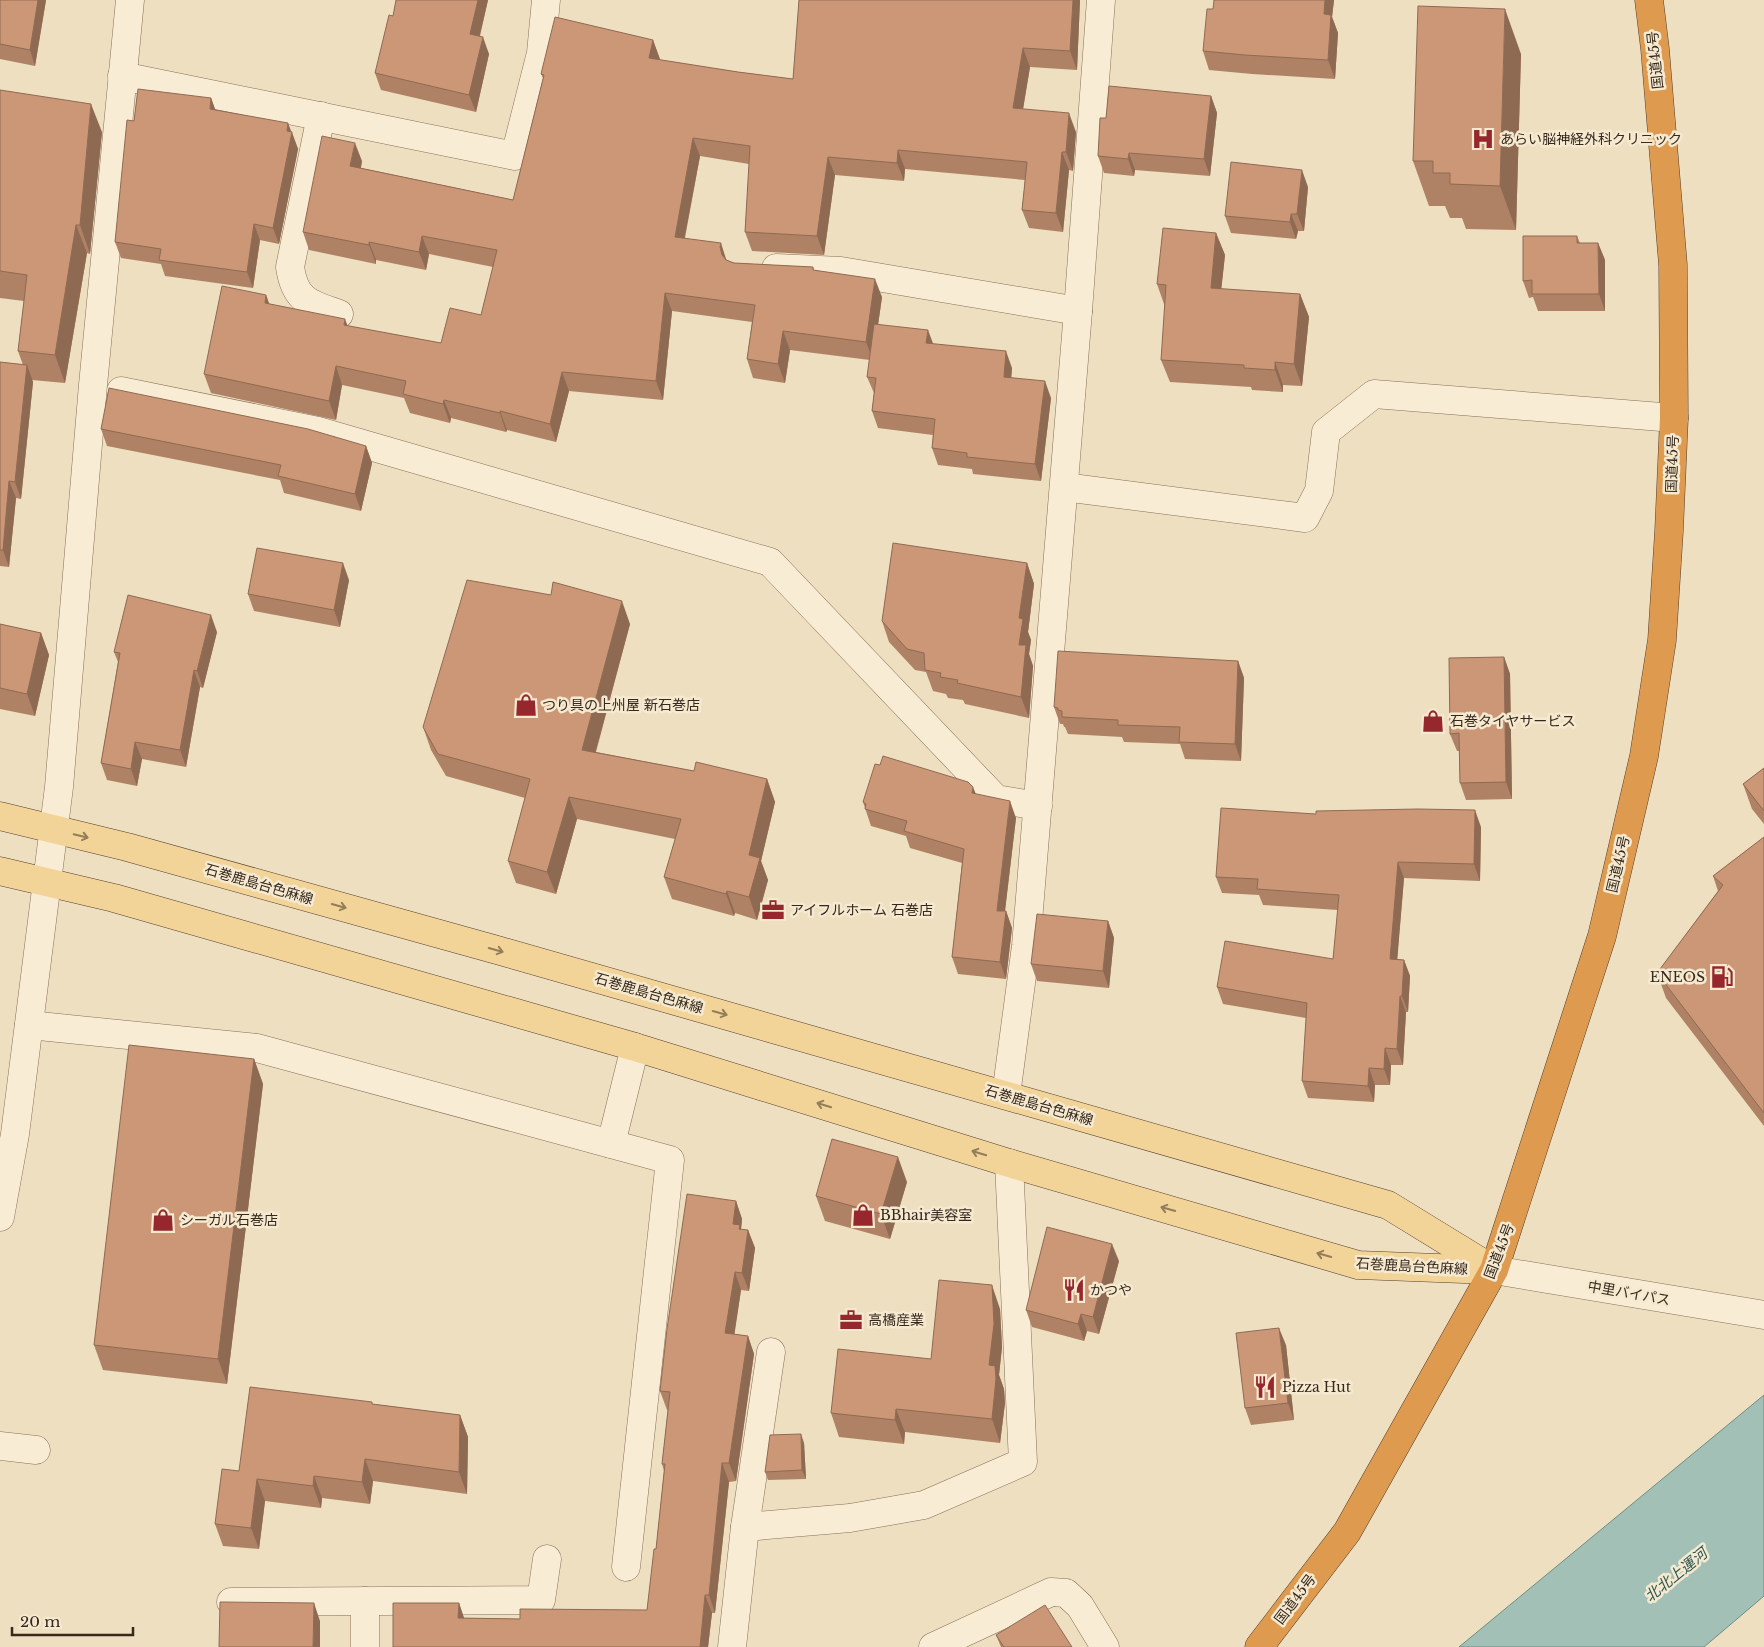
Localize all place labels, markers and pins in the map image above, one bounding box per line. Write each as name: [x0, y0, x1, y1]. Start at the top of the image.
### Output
hospital icon: あらい脳神経外科クリニック: [1470, 126, 1496, 152]
place label: あらい脳神経外科クリニック: [1500, 130, 1682, 148]
shop icon: つり具の上州屋 新石巻店: [513, 692, 539, 718]
place label: つり具の上州屋 新石巻店: [542, 696, 700, 714]
shop icon: 石巻タイヤサービス: [1420, 708, 1446, 734]
place label: 石巻タイヤサービス: [1450, 712, 1576, 730]
office icon: アイフルホーム 石巻店: [760, 897, 786, 923]
place label: アイフルホーム 石巻店: [790, 901, 933, 919]
fuel station icon: ENEOS: [1709, 964, 1735, 990]
place label: ENEOS: [1650, 968, 1705, 986]
shop icon: BBhair美容室: [850, 1202, 876, 1228]
place label: BBhair美容室: [880, 1206, 972, 1224]
shop icon: シーガル石巻店: [150, 1207, 176, 1233]
place label: シーガル石巻店: [180, 1211, 278, 1229]
restaurant icon: かつや: [1061, 1277, 1087, 1303]
place label: かつや: [1090, 1281, 1132, 1299]
office icon: 高橋産業: [838, 1307, 864, 1333]
place label: 高橋産業: [868, 1311, 924, 1329]
restaurant icon: Pizza Hut: [1252, 1374, 1278, 1400]
place label: Pizza Hut: [1282, 1378, 1352, 1396]

